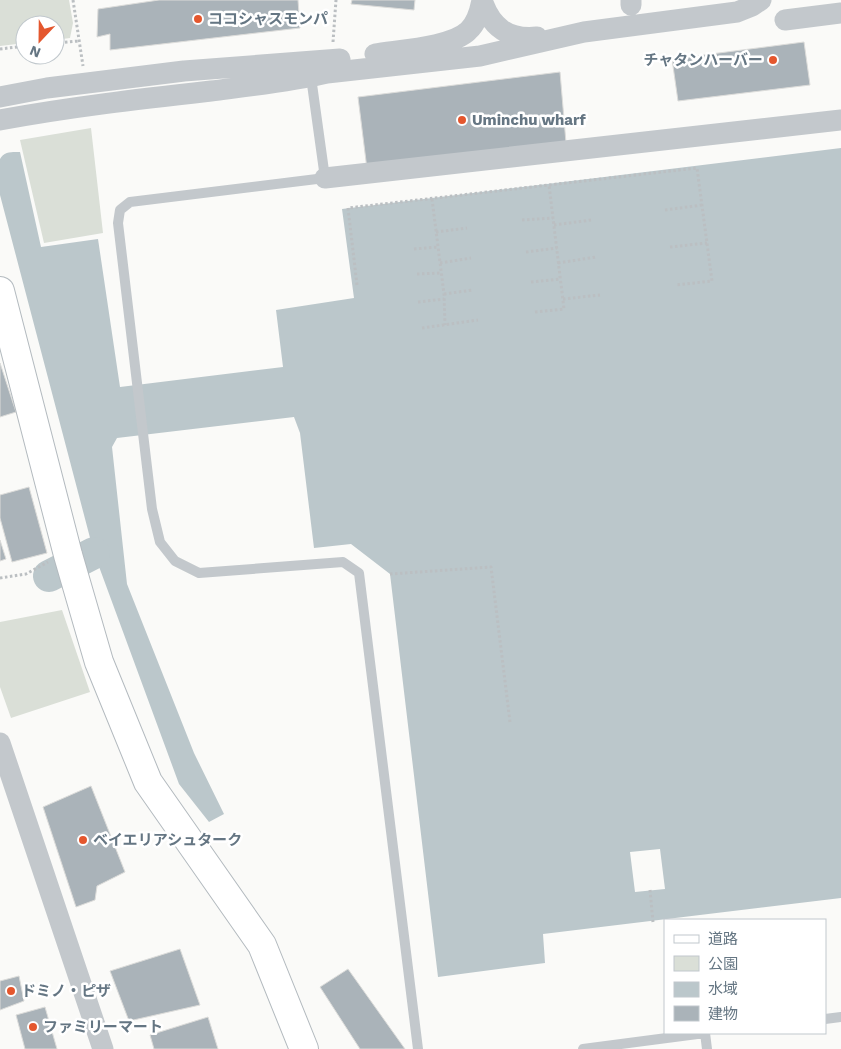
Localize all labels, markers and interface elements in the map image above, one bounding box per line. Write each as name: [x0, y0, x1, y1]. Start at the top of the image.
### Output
place label: ココシャスモンパ: [208, 10, 328, 28]
marker: ココシャスモンパ: [192, 13, 204, 25]
north arrow: [15, 15, 65, 65]
text: N: [27, 43, 43, 61]
place label: チャタンハーバー: [643, 51, 763, 69]
marker: チャタンハーバー: [767, 54, 779, 66]
place label: Uminchu wharf: [472, 111, 587, 129]
marker: Uminchu wharf: [456, 114, 468, 126]
place label: ベイエリアシュターク: [93, 831, 242, 849]
marker: ベイエリアシュターク: [77, 834, 89, 846]
legend: [664, 919, 826, 1034]
text: 道路: [708, 930, 738, 948]
text: 公園: [708, 955, 738, 973]
text: 水域: [708, 980, 738, 998]
place label: ドミノ・ピザ: [21, 982, 111, 1000]
marker: ドミノ・ピザ: [5, 985, 17, 997]
text: 建物: [708, 1005, 738, 1023]
place label: ファミリーマート: [43, 1018, 163, 1036]
marker: ファミリーマート: [27, 1021, 39, 1033]

